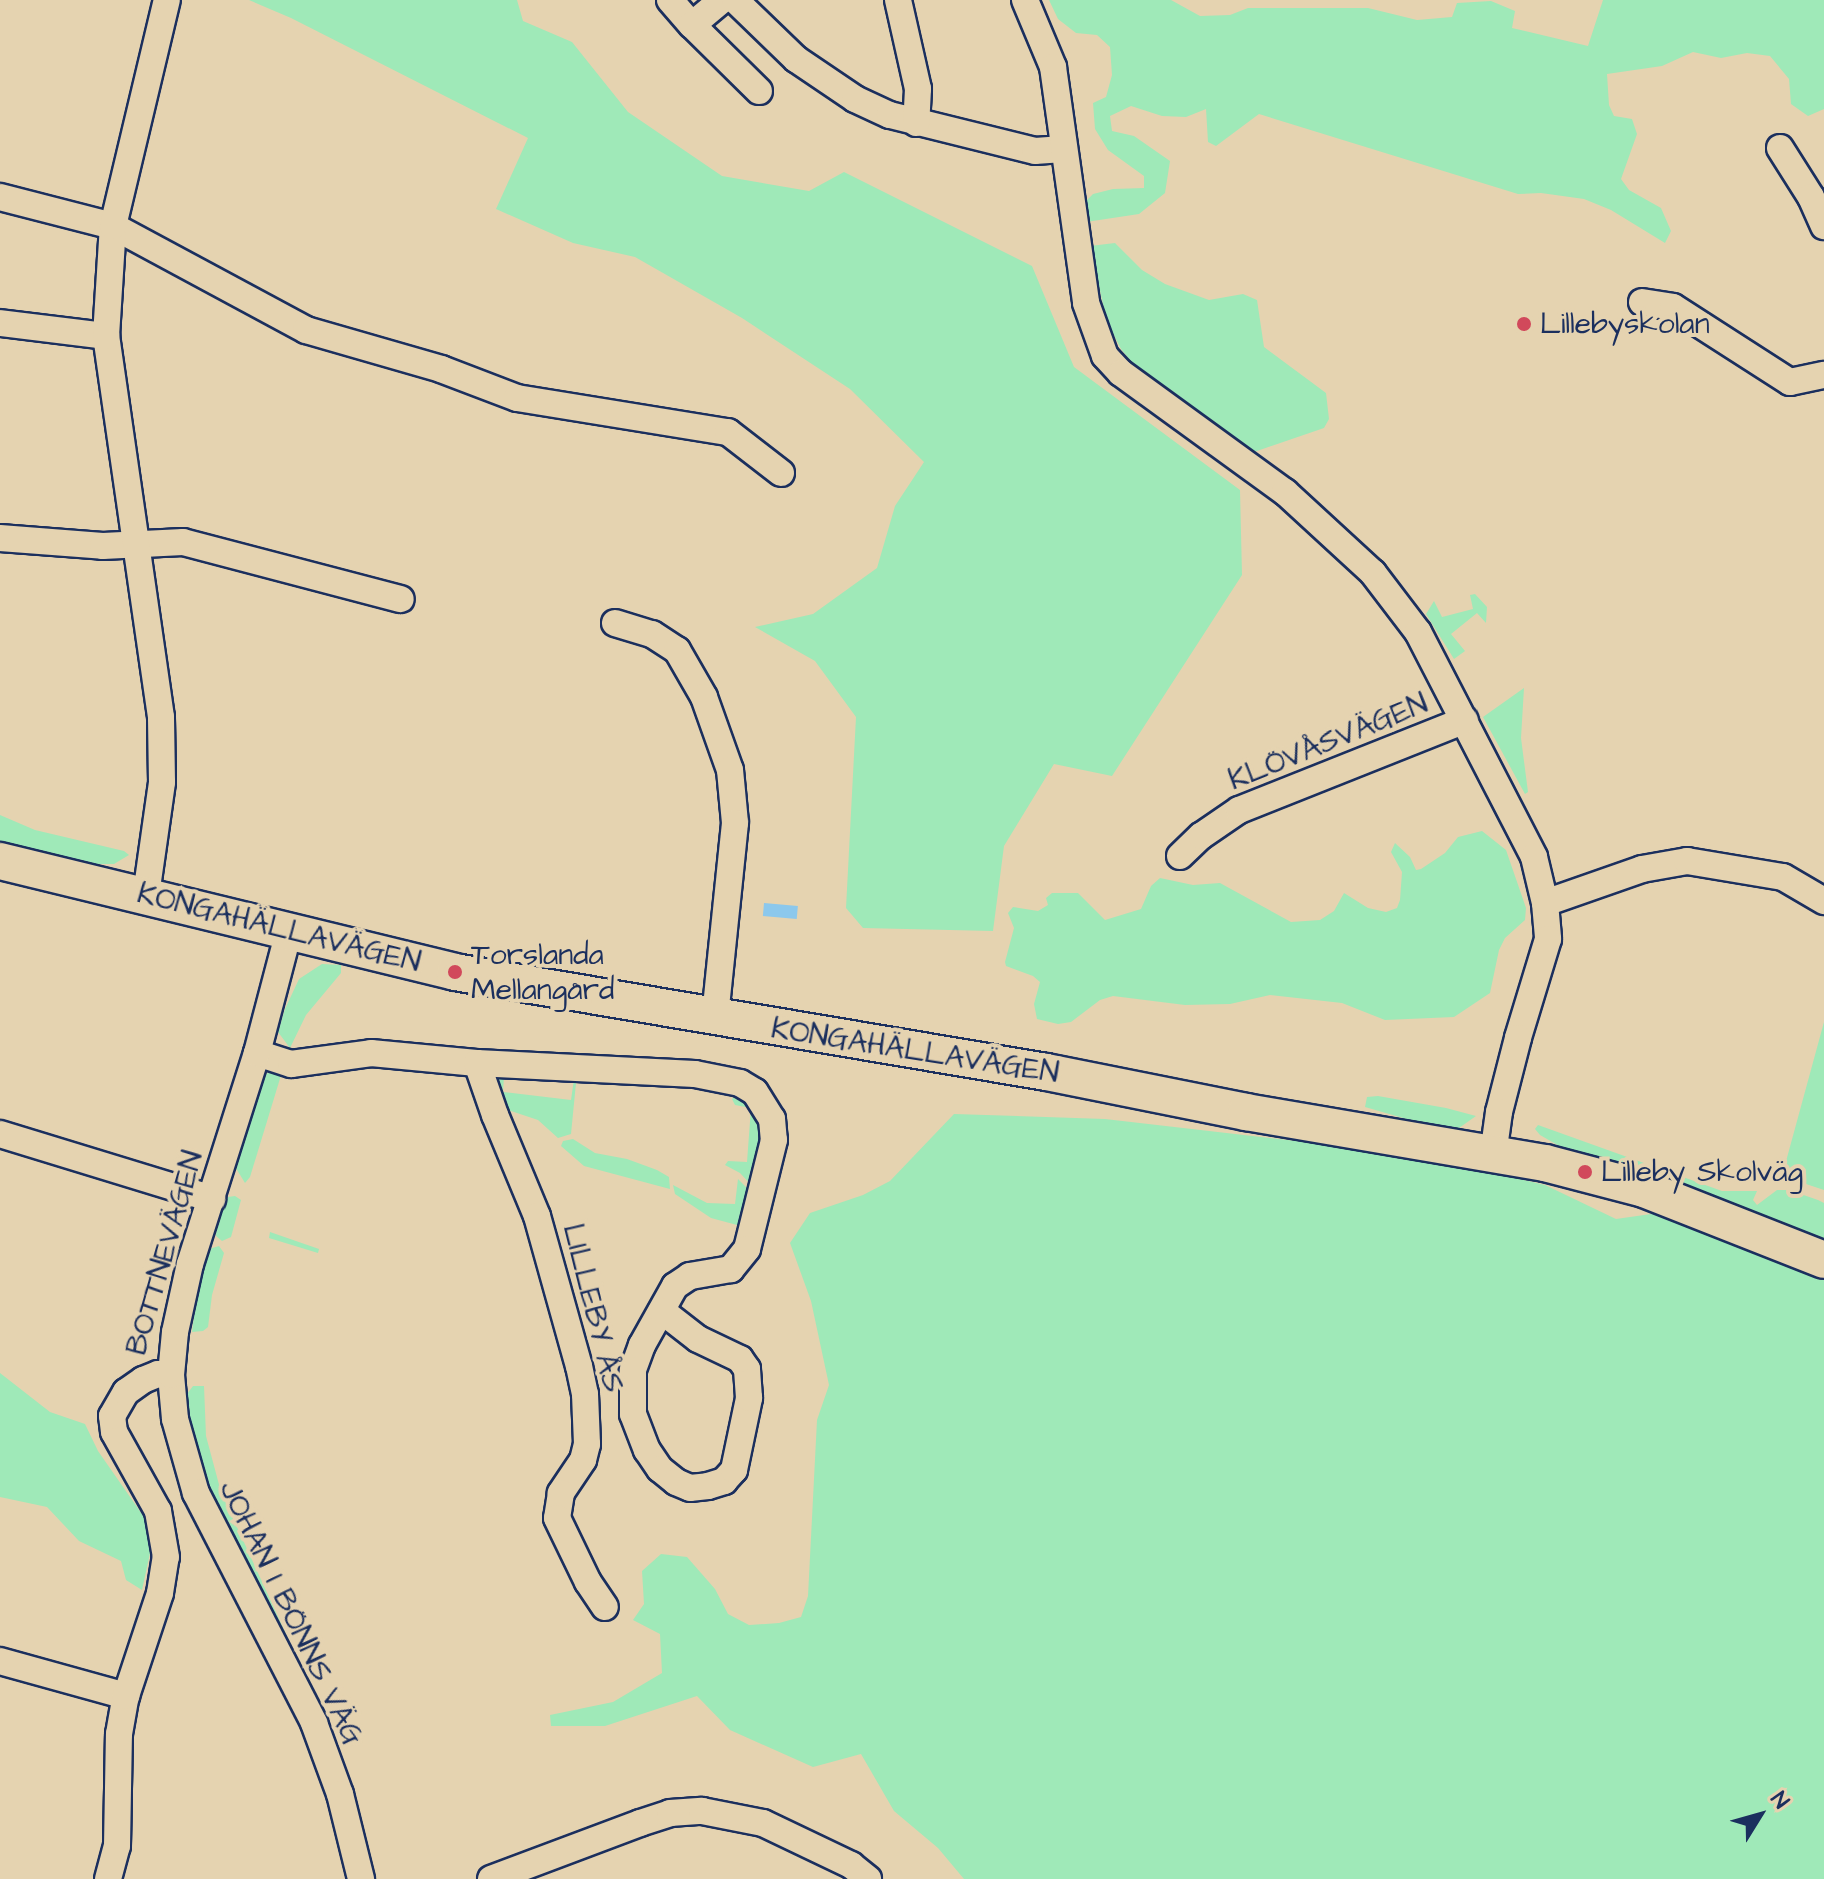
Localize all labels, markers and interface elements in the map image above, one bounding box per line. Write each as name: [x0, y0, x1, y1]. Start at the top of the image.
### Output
place label: Lillebyskolan: [1540, 306, 1710, 342]
marker: Lillebyskolan: [1515, 315, 1533, 333]
street label: KLÖVÅSVÄGEN: [1223, 686, 1433, 798]
street label: KONGAHÄLLAVÄGEN: [134, 875, 424, 981]
place label: Torslanda Mellangård: [471, 937, 614, 1008]
marker: Torslanda Mellangård: [446, 963, 464, 981]
street label: KONGAHÄLLAVÄGEN: [769, 1010, 1061, 1092]
street label: BOTTNEVÄGEN: [119, 1147, 211, 1359]
place label: Lilleby Skolväg: [1601, 1154, 1803, 1190]
marker: Lilleby Skolväg: [1576, 1163, 1594, 1181]
street label: LILLEBY ÅS: [555, 1220, 631, 1396]
street label: JOHAN I BÖNNS VÄG: [211, 1475, 371, 1751]
north arrow: [1720, 1775, 1800, 1855]
text: N: [1763, 1785, 1796, 1815]

